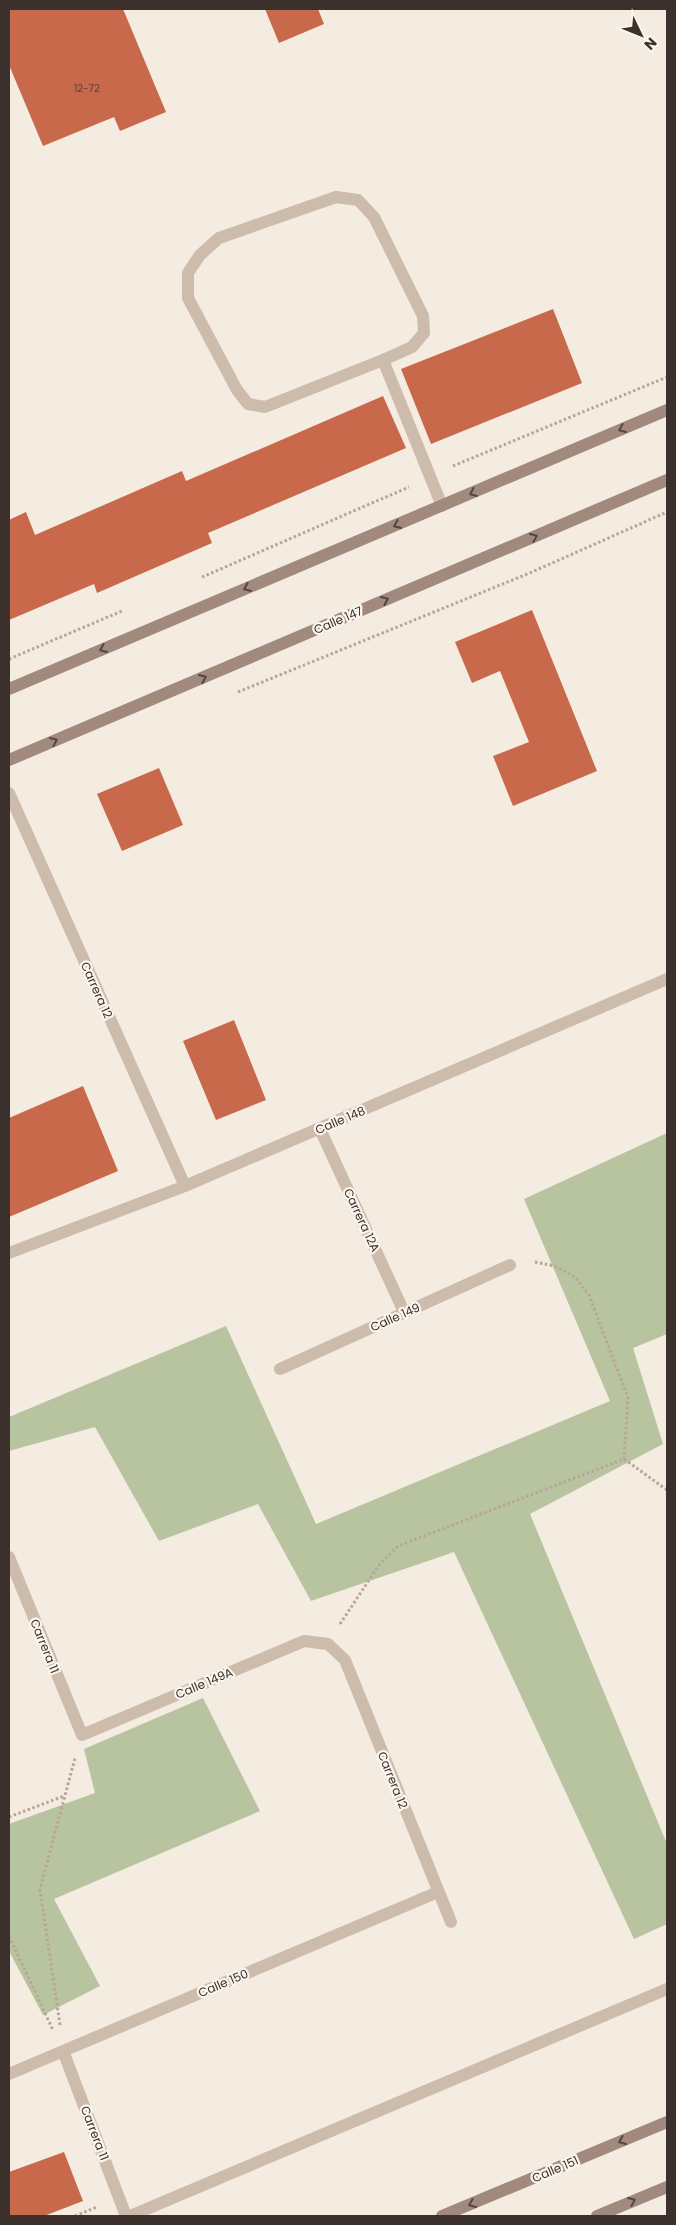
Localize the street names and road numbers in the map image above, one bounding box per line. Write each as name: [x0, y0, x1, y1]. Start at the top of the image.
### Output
street label: Calle 147: [311, 602, 366, 638]
street label: Carrera 12: [77, 959, 117, 1021]
street label: Calle 148: [312, 1102, 368, 1138]
street label: Carrera 12A: [340, 1185, 384, 1255]
street label: Calle 149: [367, 1298, 423, 1336]
street label: Carrera 11: [26, 1616, 64, 1676]
street label: Calle 149A: [173, 1663, 235, 1703]
street label: Carrera 12: [374, 1749, 412, 1811]
street label: Calle 150: [195, 1965, 251, 2001]
street label: Carrera 11: [77, 2103, 113, 2163]
street label: Calle 151: [529, 2152, 581, 2186]

